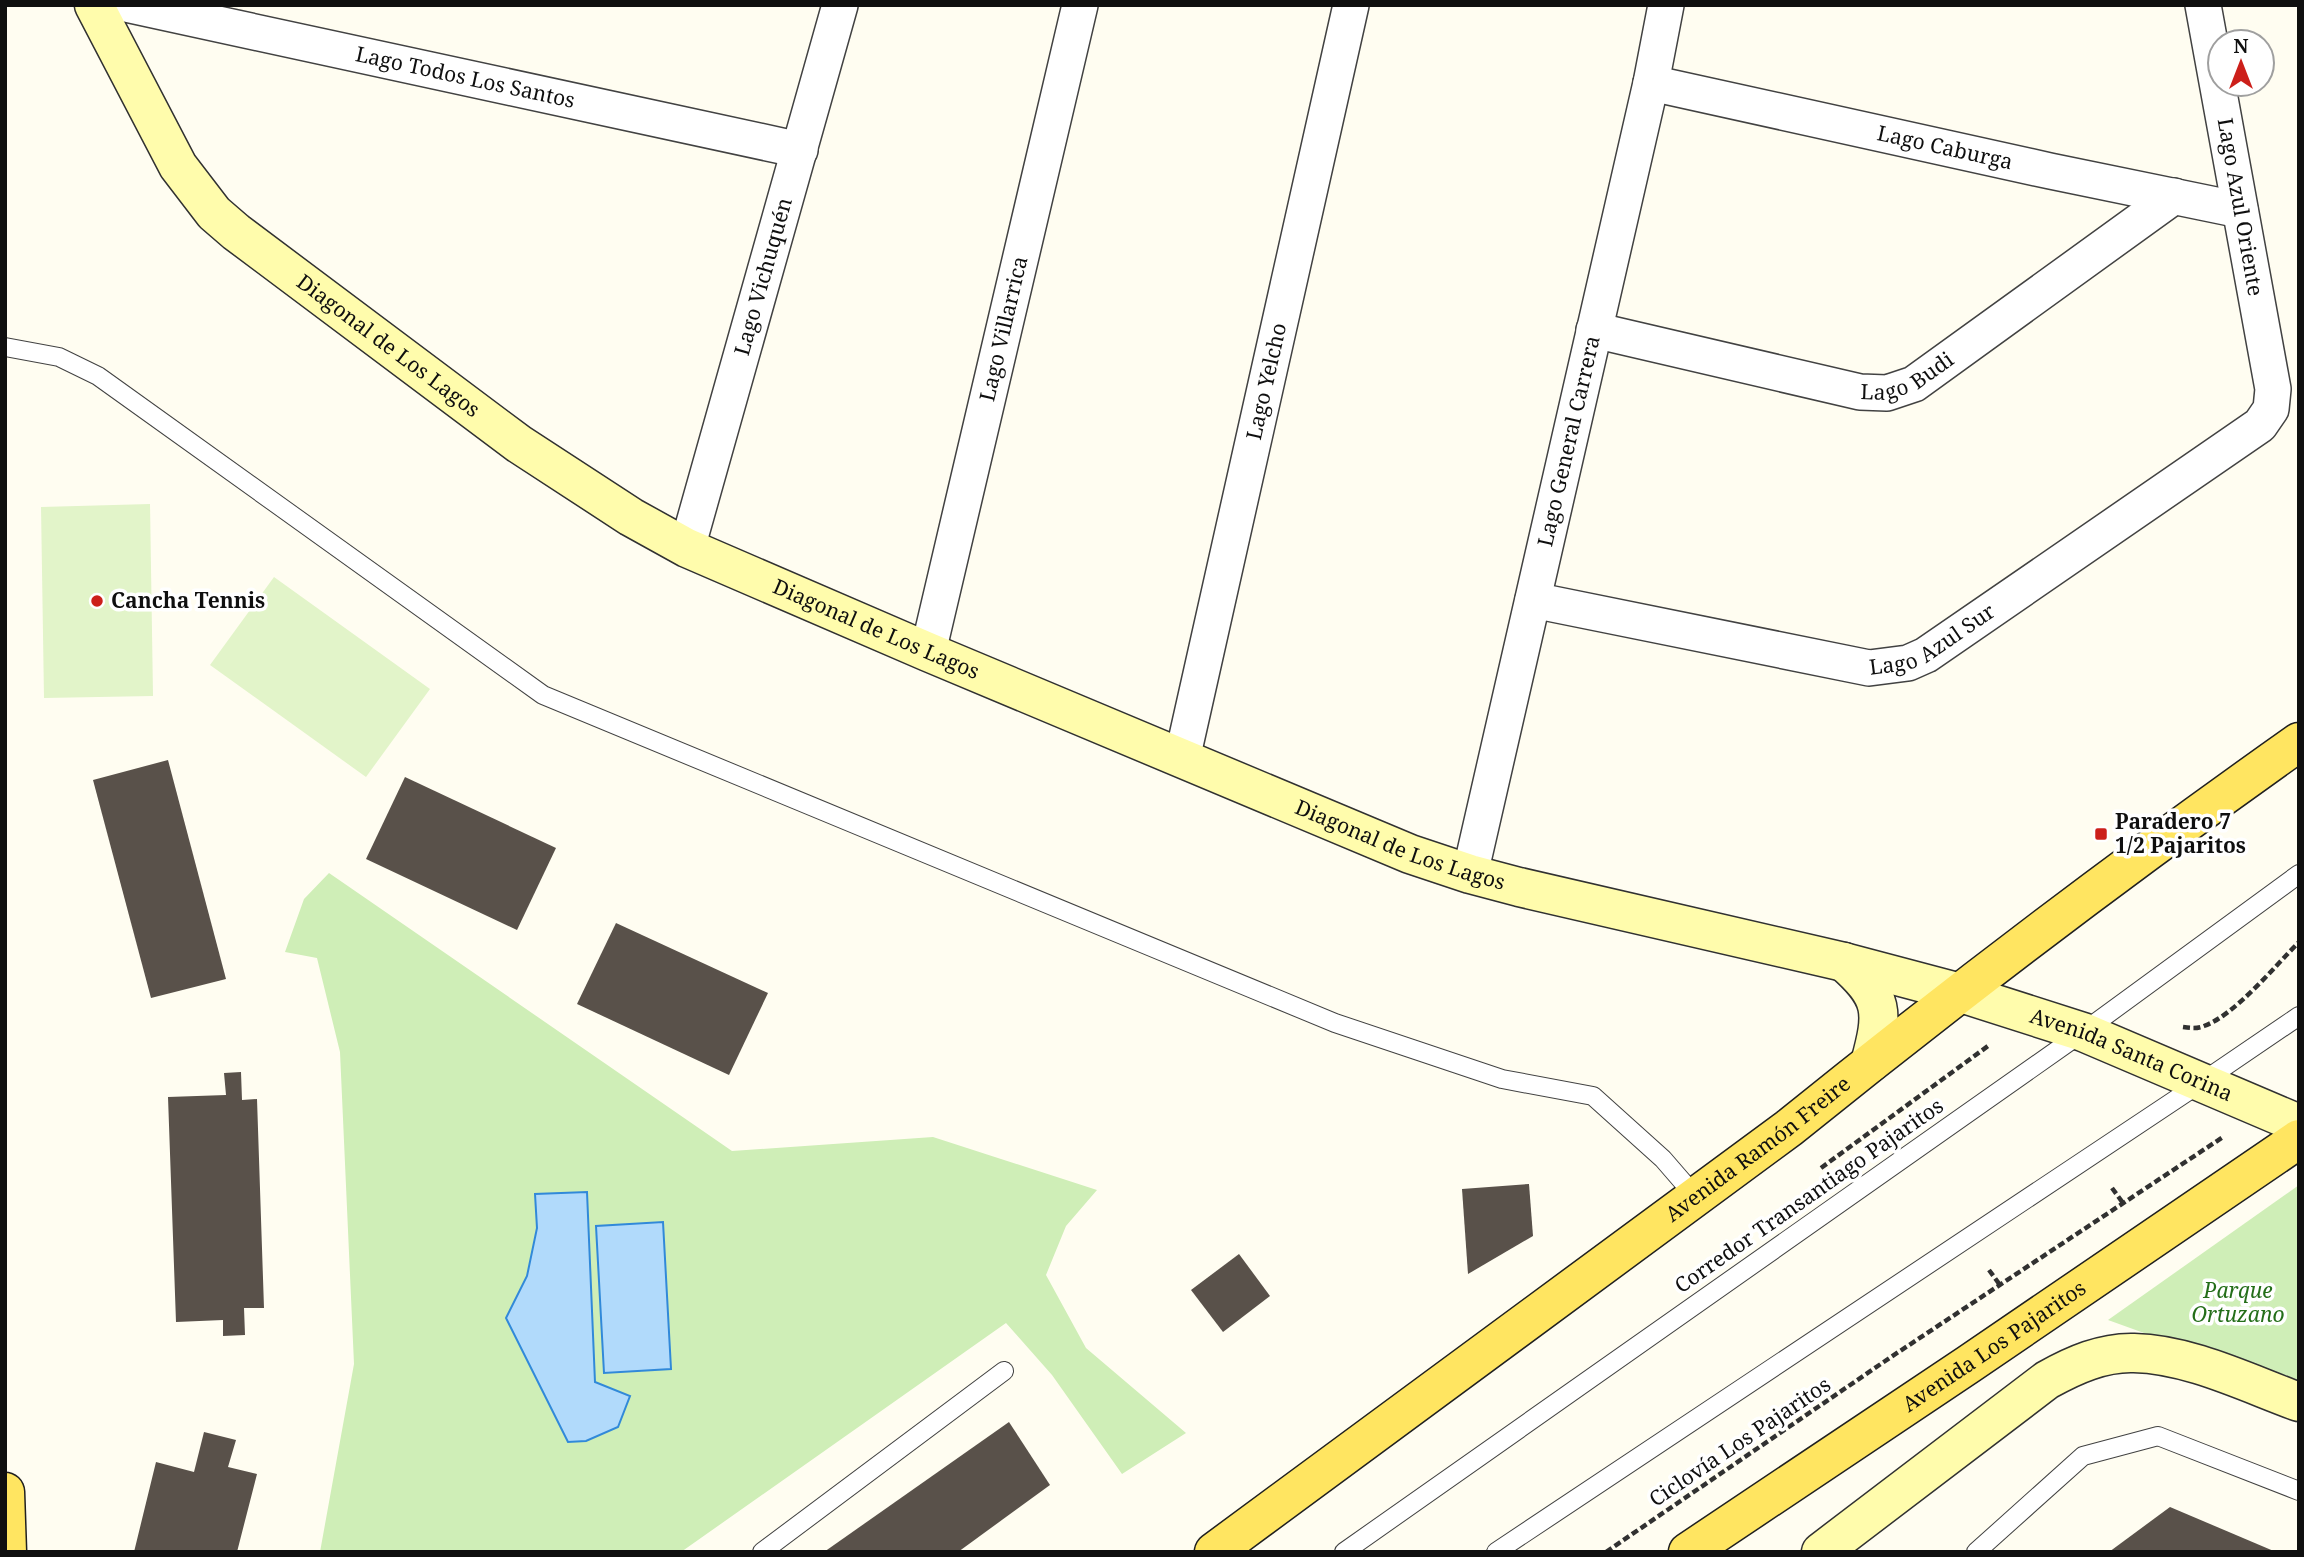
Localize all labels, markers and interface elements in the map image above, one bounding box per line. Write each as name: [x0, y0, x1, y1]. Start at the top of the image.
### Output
north arrow: [2206, 28, 2276, 98]
text: N: [2234, 33, 2249, 59]
street label: Lago Todos Los Santos: [353, 39, 578, 114]
street label: Lago Azul Oriente: [2212, 116, 2270, 298]
street label: Lago Caburga: [1875, 118, 2015, 175]
street label: Lago Vichuquén: [727, 194, 798, 358]
street label: Lago Villarrica: [972, 253, 1034, 404]
street label: Diagonal de Los Lagos: [291, 267, 486, 423]
street label: Lago Yelcho: [1239, 320, 1292, 442]
street label: Lago General Carrera: [1530, 333, 1606, 549]
street label: Lago Budi: [1860, 345, 1959, 406]
street label: Diagonal de Los Lagos: [769, 572, 984, 685]
place label: Cancha Tennis: [111, 586, 265, 614]
marker: Cancha Tennis: [89, 593, 105, 609]
street label: Lago Azul Sur: [1868, 597, 2000, 681]
street label: Diagonal de Los Lagos: [1291, 792, 1508, 896]
place label: Paradero 7 1/2 Pajaritos: [2115, 807, 2246, 859]
marker: Paradero 7 1/2 Pajaritos: [2093, 826, 2109, 842]
street label: Avenida Santa Corina: [2027, 1001, 2237, 1107]
street label: Avenida Ramón Freire: [1659, 1069, 1856, 1228]
street label: Corredor Transantiago Pajaritos: [1669, 1091, 1948, 1299]
street label: Avenida Los Pajaritos: [1897, 1273, 2091, 1418]
park label: Parque Ortuzano: [2191, 1276, 2285, 1328]
street label: Ciclovía Los Pajaritos: [1643, 1370, 1836, 1512]

